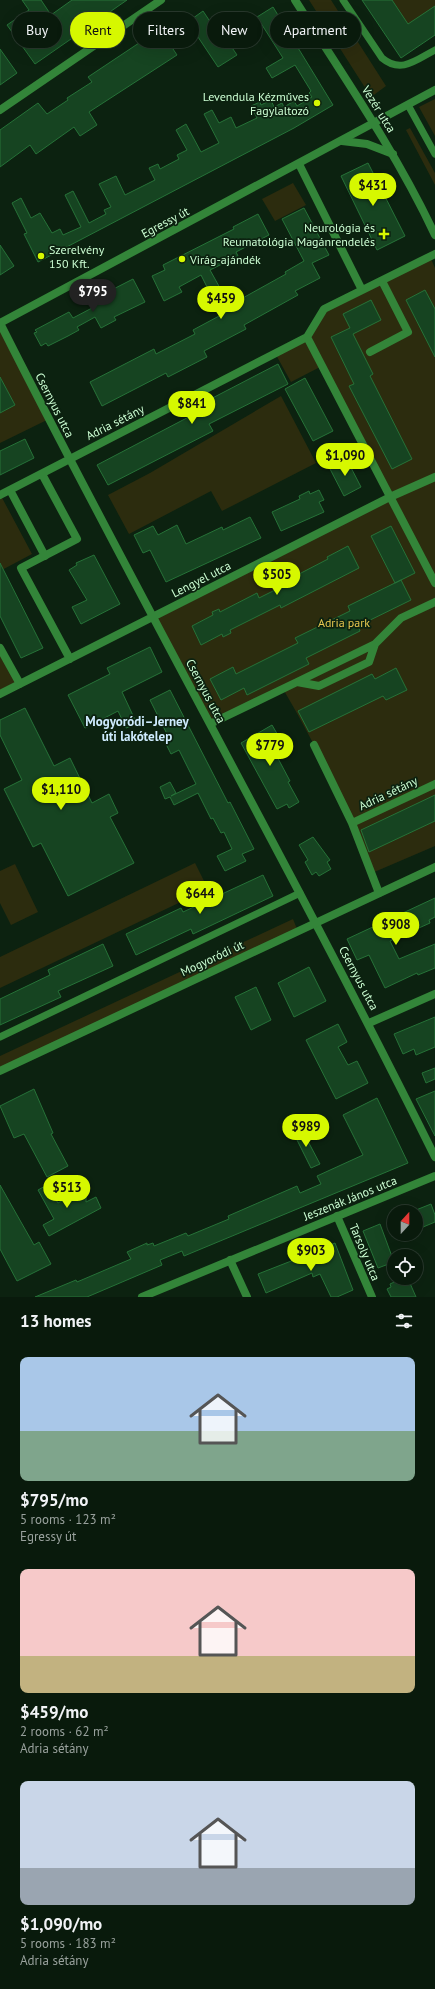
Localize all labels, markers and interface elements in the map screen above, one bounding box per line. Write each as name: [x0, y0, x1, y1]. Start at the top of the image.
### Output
chip: Buy: [12, 12, 62, 48]
chip: Rent: [70, 12, 125, 48]
chip: Filters: [133, 12, 199, 48]
chip: New: [207, 12, 262, 48]
chip: Apartment: [270, 12, 361, 48]
street label: Vezér utca: [358, 82, 399, 135]
place label: Levendula Kézműves Fagylaltozó: [203, 89, 309, 118]
marker: Levendula Kézműves Fagylaltozó: [312, 98, 322, 108]
pin: $431: [349, 173, 397, 207]
text: $431: [358, 177, 388, 194]
street label: Egressy út: [138, 203, 192, 241]
place label: Neurológia és Reumatológia Magánrendelés: [223, 220, 375, 249]
marker: Neurológia és Reumatológia Magánrendelés: [378, 228, 390, 240]
place label: Szerelvény 150 Kft.: [49, 242, 105, 271]
marker: Szerelvény 150 Kft.: [36, 251, 46, 261]
place label: Virág-ajándék: [189, 252, 261, 267]
marker: Virág-ajándék: [177, 254, 187, 264]
pin: $795: [69, 279, 117, 313]
text: $795: [78, 283, 108, 300]
pin: $459: [197, 286, 245, 320]
text: $459: [206, 290, 236, 307]
street label: Csernyus utca: [32, 370, 78, 440]
pin: $841: [168, 391, 216, 425]
text: $841: [177, 395, 207, 412]
street label: Adria sétány: [83, 401, 147, 443]
pin: $1,090: [312, 443, 378, 477]
text: $1,090: [325, 447, 365, 464]
street label: Lengyel utca: [169, 558, 233, 600]
pin: $505: [253, 562, 301, 596]
text: $505: [262, 566, 292, 583]
park label: Adria park: [318, 615, 370, 630]
street label: Csernyus utca: [183, 656, 229, 726]
district label: Mogyoródi–Jerney úti lakótelep: [85, 713, 189, 745]
pin: $779: [246, 733, 294, 767]
text: $779: [255, 737, 285, 754]
street label: Adria sétány: [356, 773, 420, 813]
pin: $1,110: [28, 777, 94, 811]
text: $1,110: [41, 781, 81, 798]
pin: $644: [176, 881, 224, 915]
text: $644: [185, 885, 215, 902]
pin: $908: [372, 912, 420, 946]
text: $908: [381, 916, 411, 933]
street label: Mogyoródi út: [178, 937, 246, 979]
street label: Csernyus utca: [336, 943, 382, 1013]
pin: $989: [282, 1114, 330, 1148]
text: $989: [291, 1118, 321, 1135]
street label: Jeszenák János utca: [300, 1172, 399, 1224]
pin: $513: [43, 1175, 91, 1209]
text: $513: [52, 1179, 82, 1196]
north arrow: [387, 1205, 423, 1241]
map controls: [387, 1205, 423, 1285]
street label: Tarsoly utca: [346, 1221, 384, 1283]
pin: $903: [287, 1238, 335, 1272]
text: $903: [296, 1242, 326, 1259]
button: locate: [387, 1249, 423, 1285]
text: 13 homes: [20, 1310, 91, 1332]
icon: filters: [393, 1310, 415, 1332]
icon: home: [182, 1383, 254, 1455]
text: $795/mo: [20, 1489, 88, 1511]
text: 5 rooms · 123 m²: [20, 1511, 116, 1528]
text: Egressy út: [20, 1528, 76, 1545]
icon: home: [182, 1595, 254, 1667]
text: $459/mo: [20, 1701, 88, 1723]
text: 2 rooms · 62 m²: [20, 1723, 109, 1740]
text: Adria sétány: [20, 1740, 89, 1757]
icon: home: [182, 1807, 254, 1879]
text: $1,090/mo: [20, 1913, 102, 1935]
text: 5 rooms · 183 m²: [20, 1935, 116, 1952]
text: Adria sétány: [20, 1952, 89, 1969]

